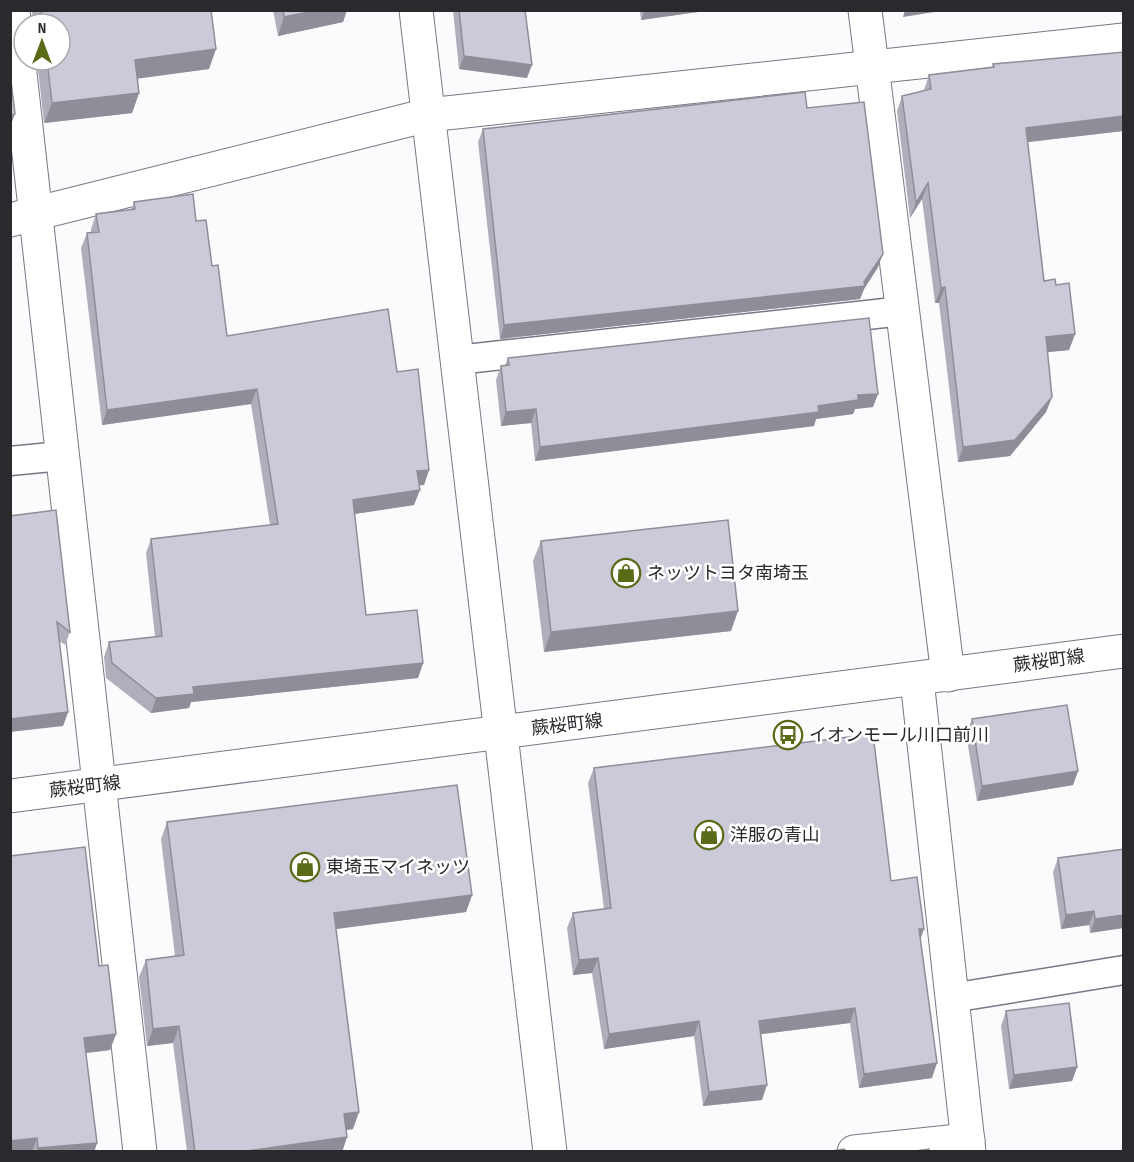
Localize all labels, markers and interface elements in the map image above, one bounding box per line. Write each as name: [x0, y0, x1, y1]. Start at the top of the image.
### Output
north arrow: [12, 12, 72, 72]
text: N: [38, 19, 46, 38]
shop icon: ネッツトヨタ南埼玉: [610, 557, 642, 589]
place label: ネッツトヨタ南埼玉: [647, 563, 809, 584]
street label: 蕨桜町線: [1012, 646, 1086, 676]
street label: 蕨桜町線: [530, 710, 604, 740]
bus stop icon: イオンモール川口前川: [772, 719, 804, 751]
place label: イオンモール川口前川: [809, 725, 989, 746]
street label: 蕨桜町線: [48, 772, 122, 802]
shop icon: 洋服の青山: [693, 819, 725, 851]
place label: 洋服の青山: [730, 825, 820, 846]
shop icon: 東埼玉マイネッツ: [289, 851, 321, 883]
place label: 東埼玉マイネッツ: [326, 857, 470, 878]

